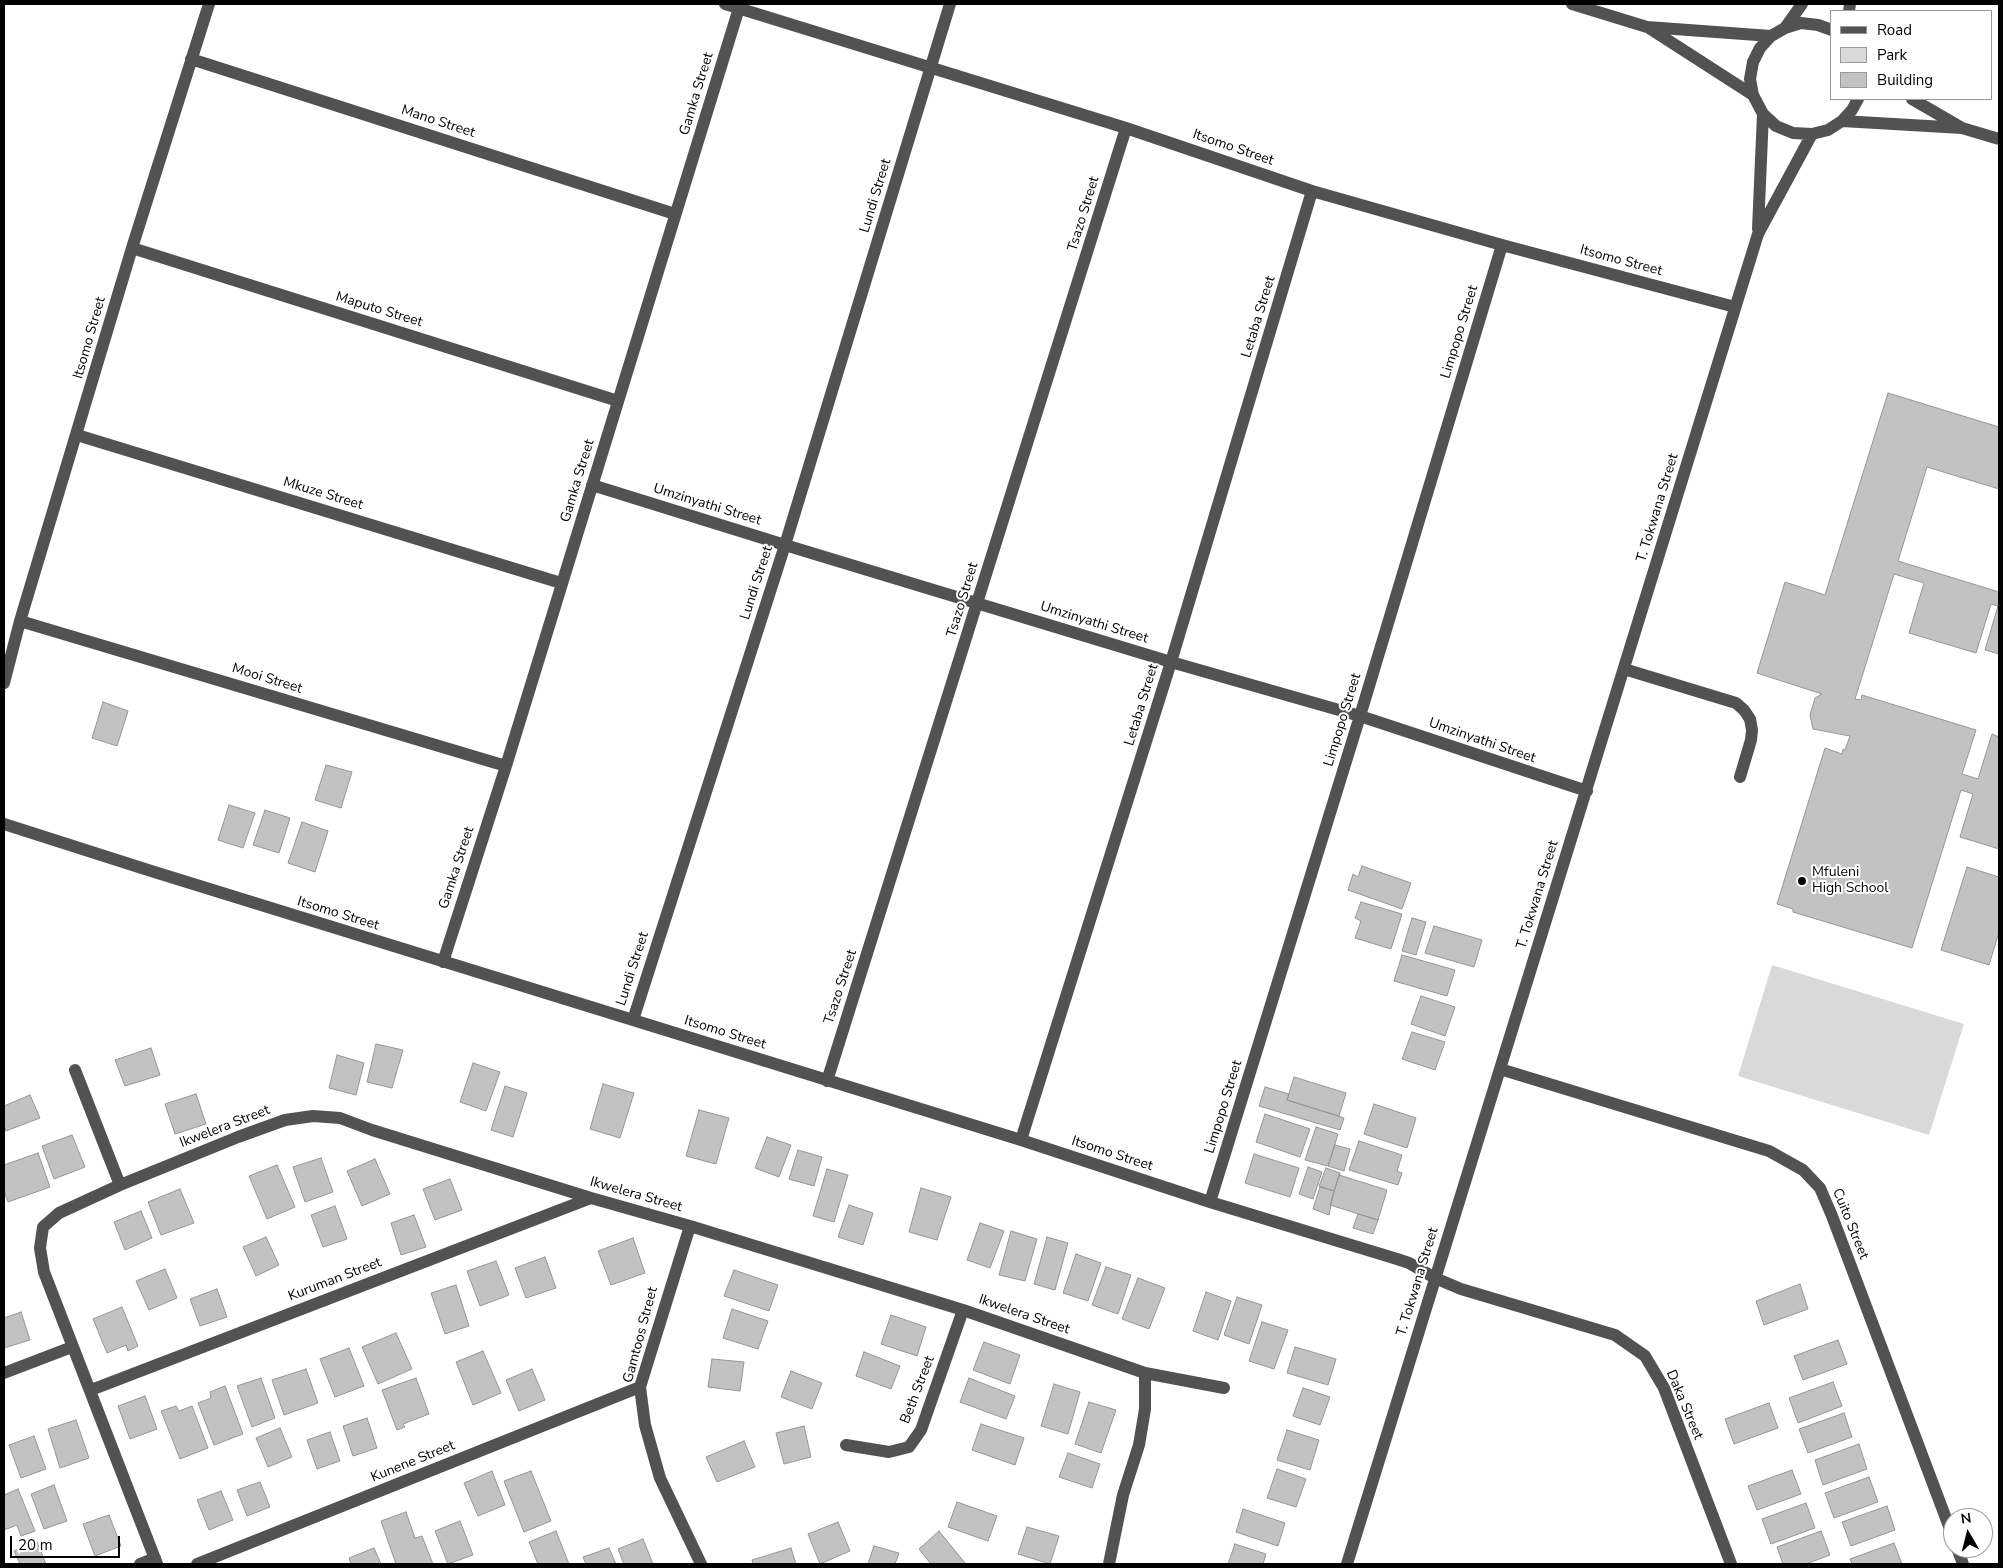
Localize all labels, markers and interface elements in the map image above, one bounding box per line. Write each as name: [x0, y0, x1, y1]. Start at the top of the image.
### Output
legend: [1830, 10, 1993, 100]
text: Road: [1877, 20, 1912, 40]
text: Park: [1877, 45, 1907, 65]
street label: Gamka Street: [676, 51, 718, 137]
text: Building: [1877, 70, 1933, 90]
street label: Mano Street: [399, 102, 477, 142]
street label: Itsomo Street: [1190, 126, 1276, 170]
street label: Lundi Street: [857, 157, 895, 235]
street label: Tsazo Street: [1065, 175, 1103, 253]
street label: Itsomo Street: [1578, 242, 1664, 280]
street label: Letaba Street: [1239, 274, 1279, 360]
street label: Limpopo Street: [1438, 283, 1482, 381]
street label: Maputo Street: [334, 289, 424, 331]
street label: Itsomo Street: [70, 295, 110, 381]
street label: Gamka Street: [557, 438, 599, 524]
street label: T. Tokwana Street: [1634, 452, 1682, 564]
street label: Mkuze Street: [281, 474, 365, 514]
street label: Umzinyathi Street: [651, 481, 763, 529]
street label: Lundi Street: [737, 544, 777, 622]
street label: Tsazo Street: [944, 561, 982, 639]
street label: Umzinyathi Street: [1038, 599, 1150, 647]
street label: Mooi Street: [230, 660, 304, 698]
street label: Letaba Street: [1122, 662, 1162, 748]
street label: Limpopo Street: [1321, 671, 1365, 769]
street label: Umzinyathi Street: [1426, 715, 1538, 767]
street label: Gamka Street: [436, 825, 478, 911]
street label: T. Tokwana Street: [1514, 839, 1562, 951]
place label: Mfuleni High School: [1812, 865, 1888, 898]
marker: Mfuleni High School: [1796, 875, 1808, 887]
street label: Itsomo Street: [295, 894, 381, 934]
street label: Lundi Street: [613, 930, 653, 1008]
street label: Tsazo Street: [821, 948, 861, 1026]
street label: Itsomo Street: [682, 1013, 768, 1053]
street label: Limpopo Street: [1202, 1058, 1246, 1156]
street label: Ikwelera Street: [178, 1102, 272, 1152]
street label: Itsomo Street: [1069, 1133, 1155, 1175]
street label: Ikwelera Street: [588, 1174, 684, 1216]
street label: Cuito Street: [1828, 1186, 1872, 1262]
street label: T. Tokwana Street: [1394, 1226, 1442, 1338]
street label: Kuruman Street: [286, 1255, 384, 1305]
street label: Gamtoos Street: [620, 1285, 662, 1385]
street label: Ikwelera Street: [976, 1292, 1072, 1338]
street label: Beth Street: [897, 1354, 939, 1426]
street label: Daka Street: [1662, 1368, 1706, 1442]
street label: Kunene Street: [369, 1438, 457, 1486]
north arrow: [1943, 1508, 1993, 1558]
text: N: [1959, 1509, 1972, 1529]
scale bar: [12, 1526, 122, 1558]
text: 20 m: [18, 1535, 53, 1555]

